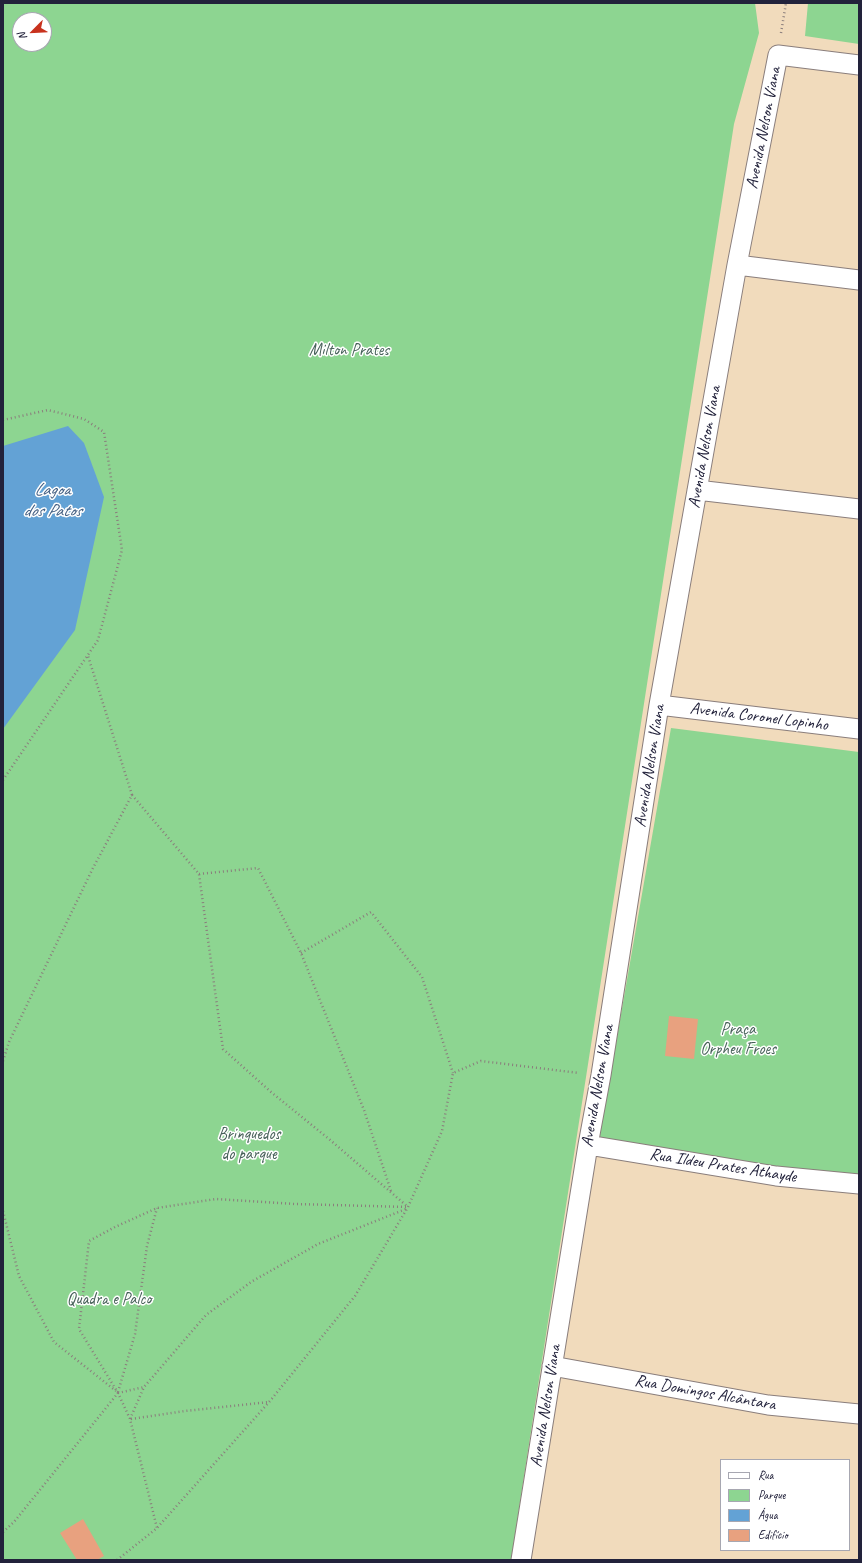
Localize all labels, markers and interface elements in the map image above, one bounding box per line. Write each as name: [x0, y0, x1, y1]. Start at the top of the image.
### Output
north arrow: [12, 12, 52, 52]
text: N: [14, 31, 30, 42]
street label: Avenida Nelson Viana: [742, 65, 786, 191]
park label: Milton Prates: [309, 341, 389, 361]
street label: Avenida Nelson Viana: [684, 384, 726, 510]
water label: Lagoa dos Patos: [23, 479, 81, 522]
street label: Avenida Coronel Lopinho: [689, 698, 829, 736]
street label: Avenida Nelson Viana: [630, 703, 670, 829]
park label: Praça Orpheu Froes: [700, 1020, 776, 1060]
street label: Avenida Nelson Viana: [577, 1023, 619, 1149]
park label: Brinquedos do parque: [218, 1125, 280, 1165]
street label: Rua Ildeu Prates Athayde: [648, 1144, 798, 1188]
park label: Quadra e Palco: [67, 1290, 151, 1310]
street label: Avenida Nelson Viana: [526, 1343, 566, 1469]
street label: Rua Domingos Alcântara: [633, 1371, 777, 1415]
legend: [720, 1459, 850, 1551]
text: Rua: [758, 1467, 773, 1483]
text: Parque: [758, 1487, 786, 1503]
text: Água: [758, 1507, 778, 1523]
text: Edifício: [758, 1527, 788, 1543]

